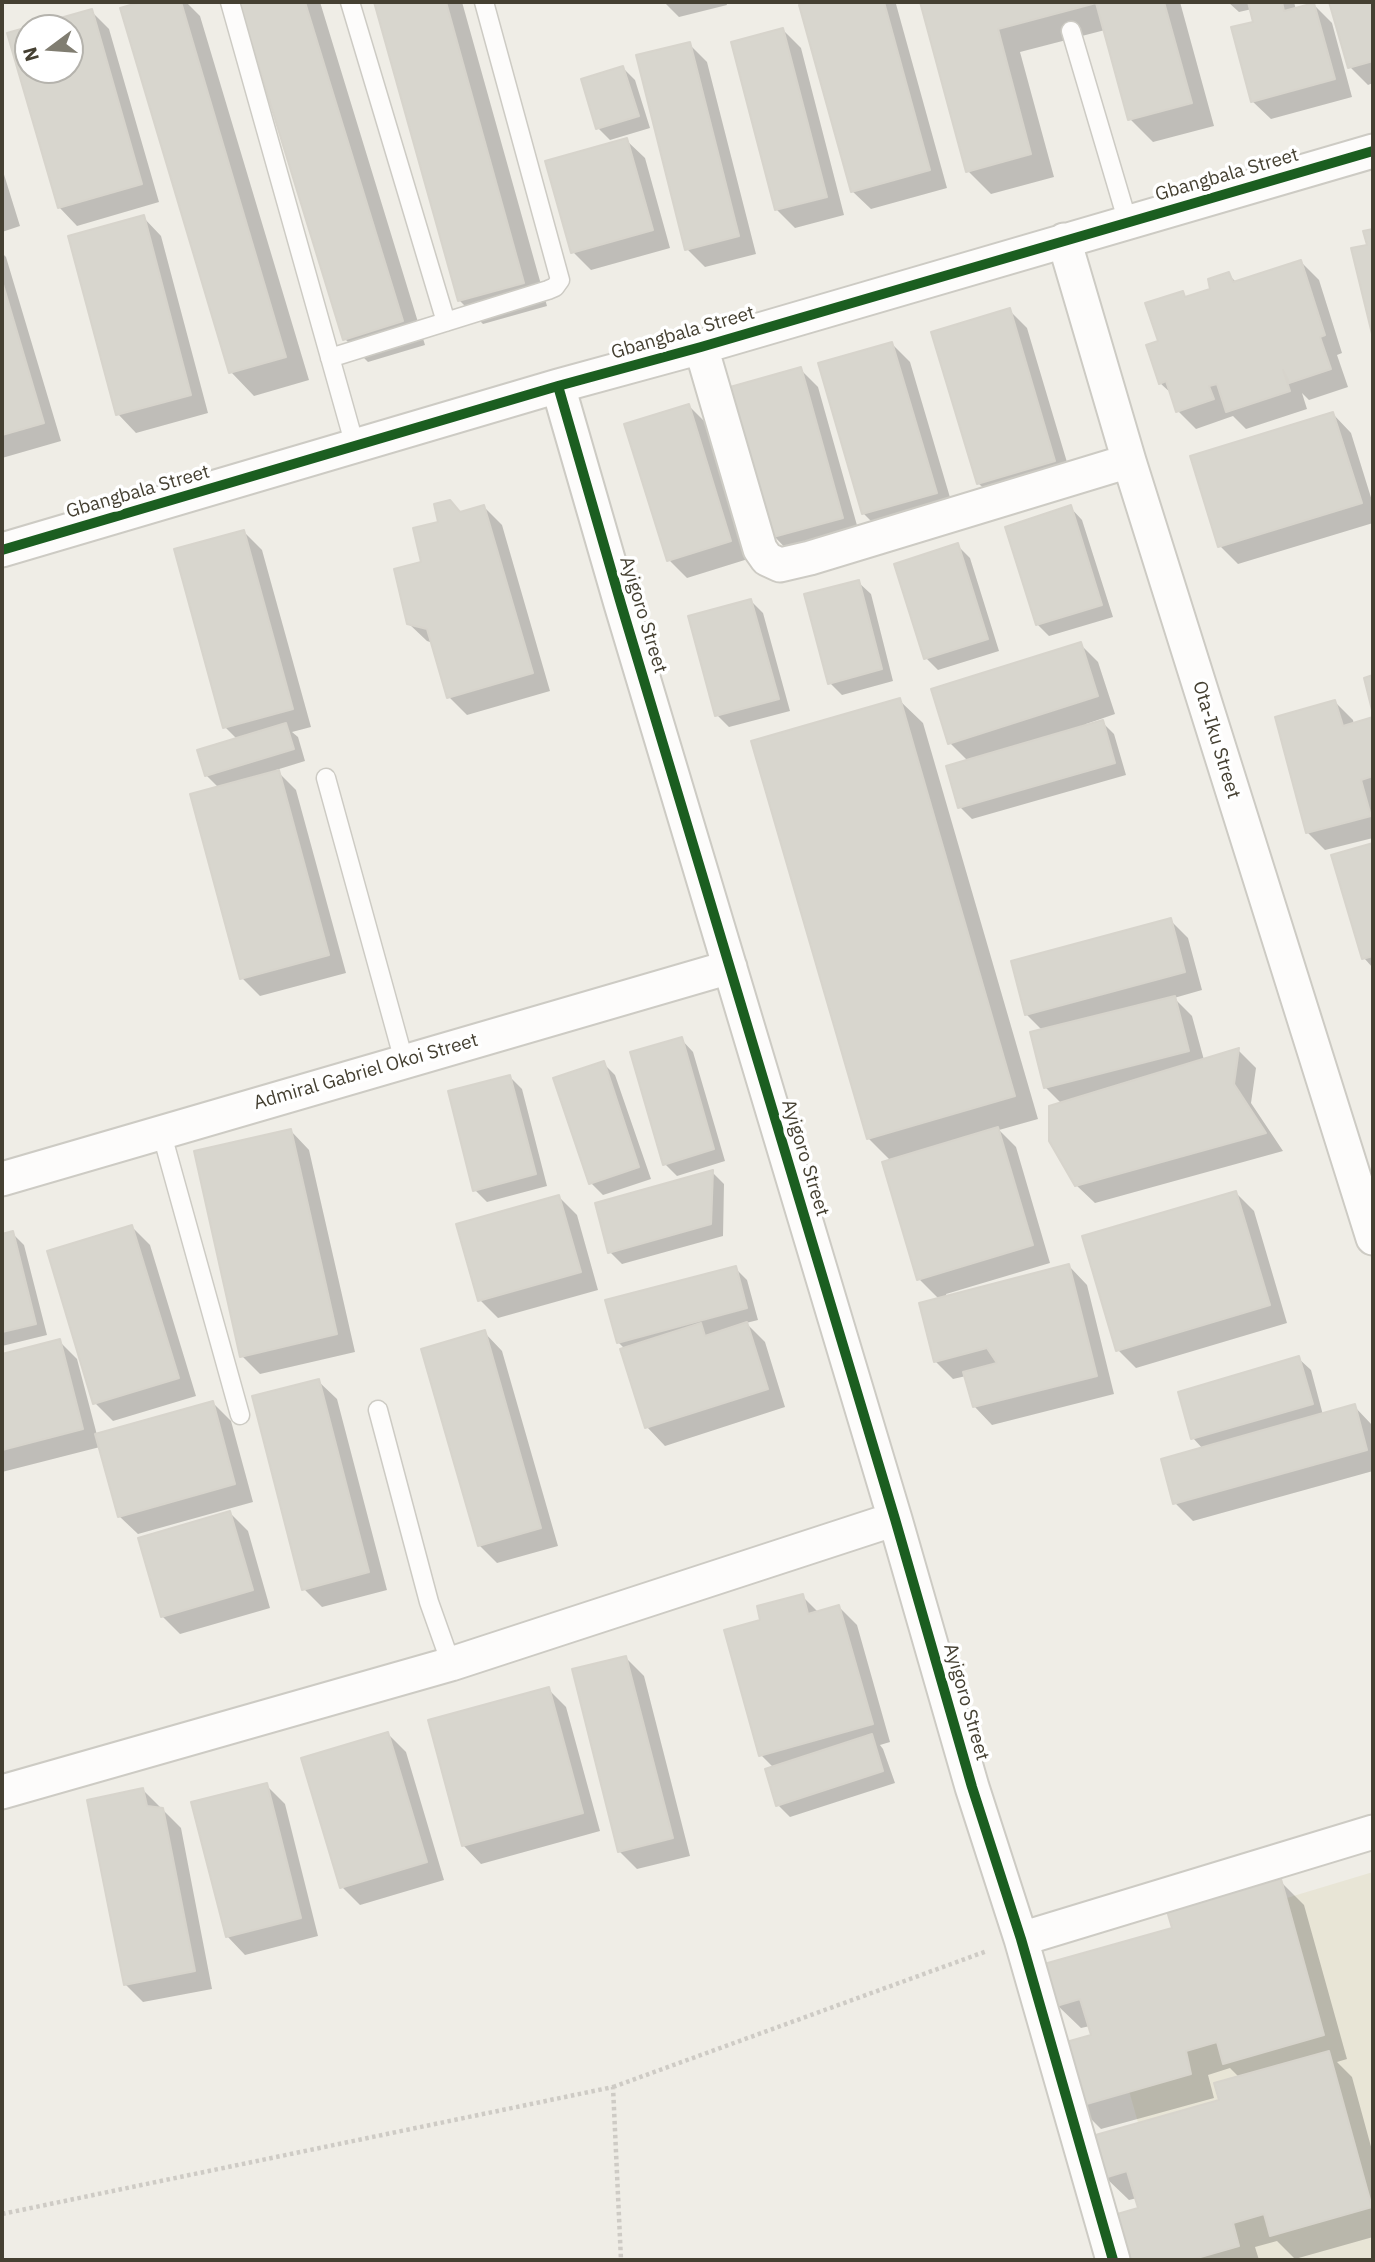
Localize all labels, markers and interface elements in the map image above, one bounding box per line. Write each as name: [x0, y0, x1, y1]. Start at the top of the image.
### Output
north arrow: [14, 14, 84, 84]
text: N: [17, 44, 44, 64]
street label: Gbangbala Street: [1153, 144, 1301, 206]
street label: Gbangbala Street: [609, 302, 757, 364]
street label: Gbangbala Street: [64, 461, 212, 523]
street label: Ayigoro Street: [614, 554, 672, 676]
street label: Ota-Iku Street: [1187, 678, 1245, 802]
street label: Admiral Gabriel Okoi Street: [251, 1029, 481, 1115]
street label: Ayigoro Street: [776, 1097, 834, 1219]
street label: Ayigoro Street: [938, 1641, 994, 1763]

